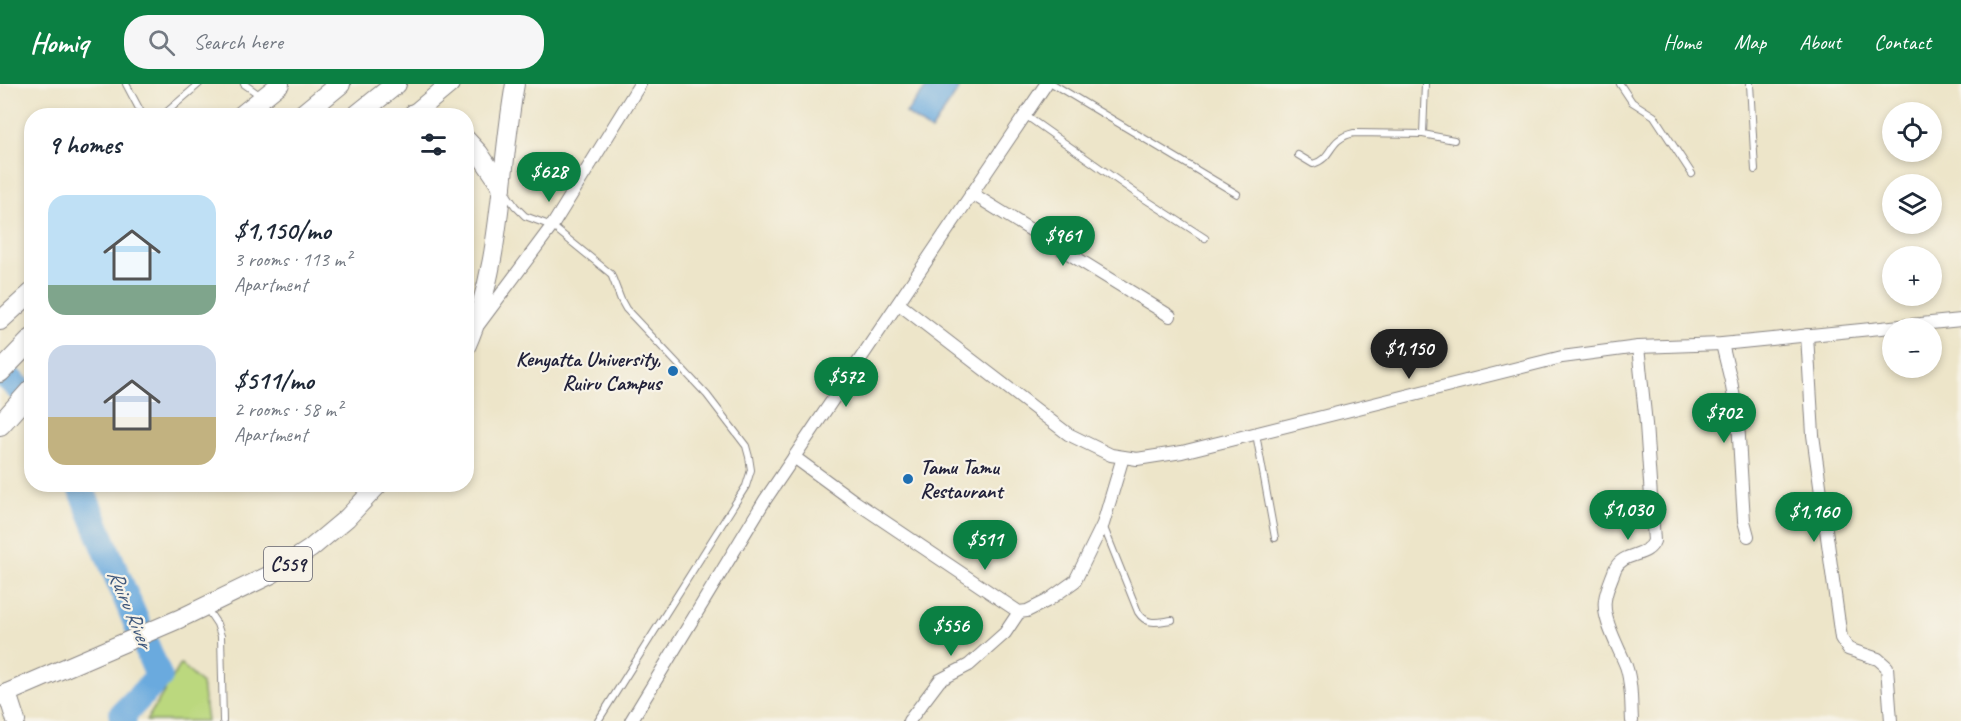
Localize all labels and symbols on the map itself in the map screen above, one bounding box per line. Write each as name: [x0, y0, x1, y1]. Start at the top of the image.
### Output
pin: $628: [513, 152, 585, 203]
pin: $961: [1027, 216, 1099, 267]
pin: $1,150: [1360, 329, 1458, 380]
place label: Kenyatta University, Ruiru Campus: [516, 346, 664, 396]
pin: $572: [810, 357, 882, 408]
marker: Kenyatta University, Ruiru Campus: [666, 364, 680, 378]
pin: $702: [1688, 393, 1760, 444]
place label: Tamu Tamu Restaurant: [920, 454, 1005, 504]
marker: Tamu Tamu Restaurant: [901, 472, 915, 486]
pin: $1,030: [1579, 490, 1677, 541]
pin: $1,160: [1765, 492, 1863, 543]
pin: $511: [949, 520, 1021, 571]
road number: C559: [264, 547, 312, 581]
water label: Ruiru River: [101, 565, 161, 655]
pin: $556: [915, 606, 987, 657]

